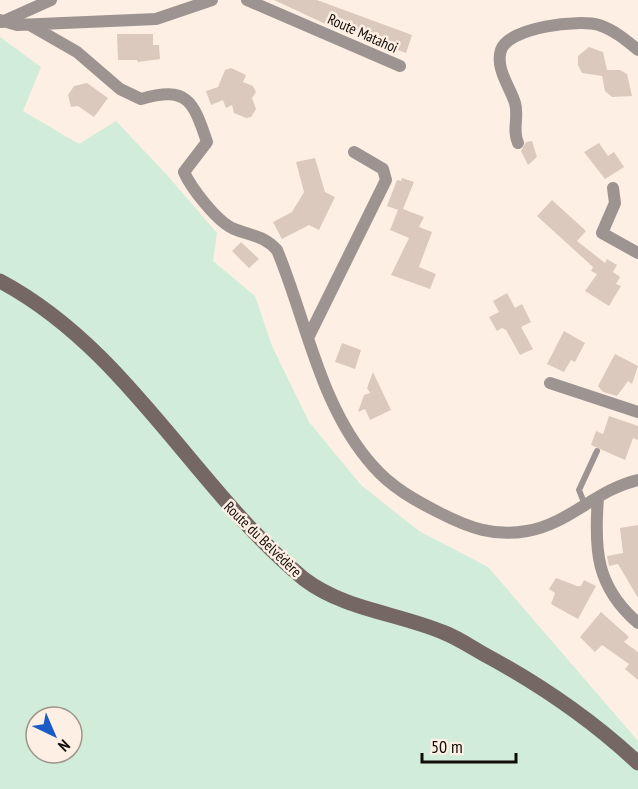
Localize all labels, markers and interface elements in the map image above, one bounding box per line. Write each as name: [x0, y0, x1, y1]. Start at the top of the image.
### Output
street label: Route Matahoi: [325, 9, 401, 57]
street label: Route du Belvédère: [220, 497, 306, 581]
north arrow: [24, 705, 84, 765]
scale bar: [422, 726, 516, 764]
text: 50 m: [431, 735, 463, 758]
text: N: [54, 736, 74, 756]

